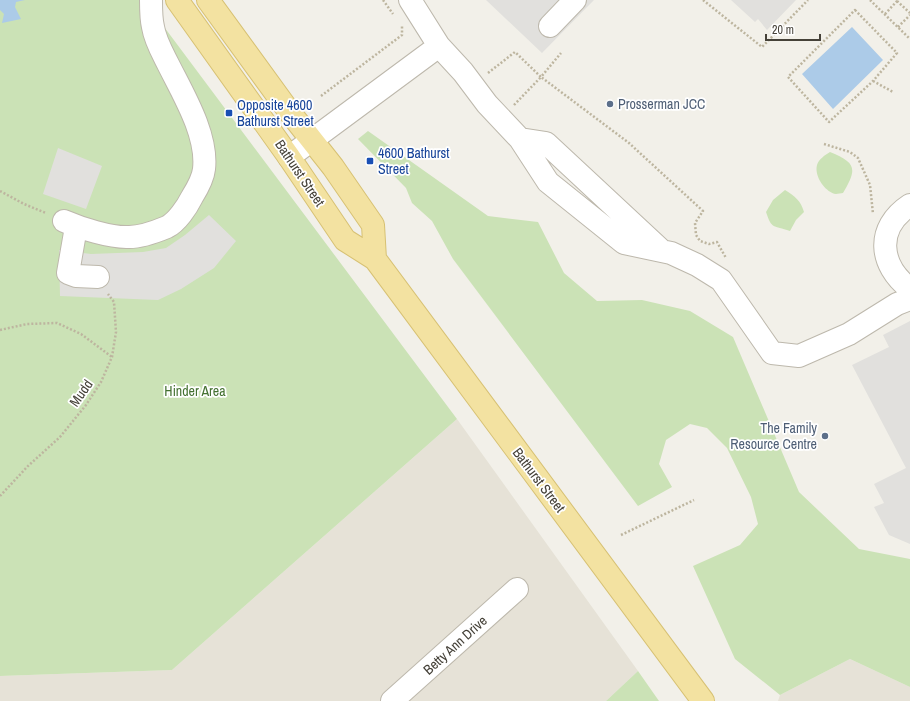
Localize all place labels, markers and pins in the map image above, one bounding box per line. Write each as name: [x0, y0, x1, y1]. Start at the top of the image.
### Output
place label: Prosserman JCC: [618, 95, 705, 113]
place label: Opposite 4600 Bathurst Street: [237, 96, 314, 130]
marker: Prosserman JCC: [605, 99, 615, 109]
marker: Opposite 4600 Bathurst Street: [224, 108, 234, 118]
place label: 4600 Bathurst Street: [378, 144, 449, 178]
marker: 4600 Bathurst Street: [365, 156, 375, 166]
place label: The Family Resource Centre: [730, 419, 817, 453]
marker: The Family Resource Centre: [820, 431, 830, 441]

